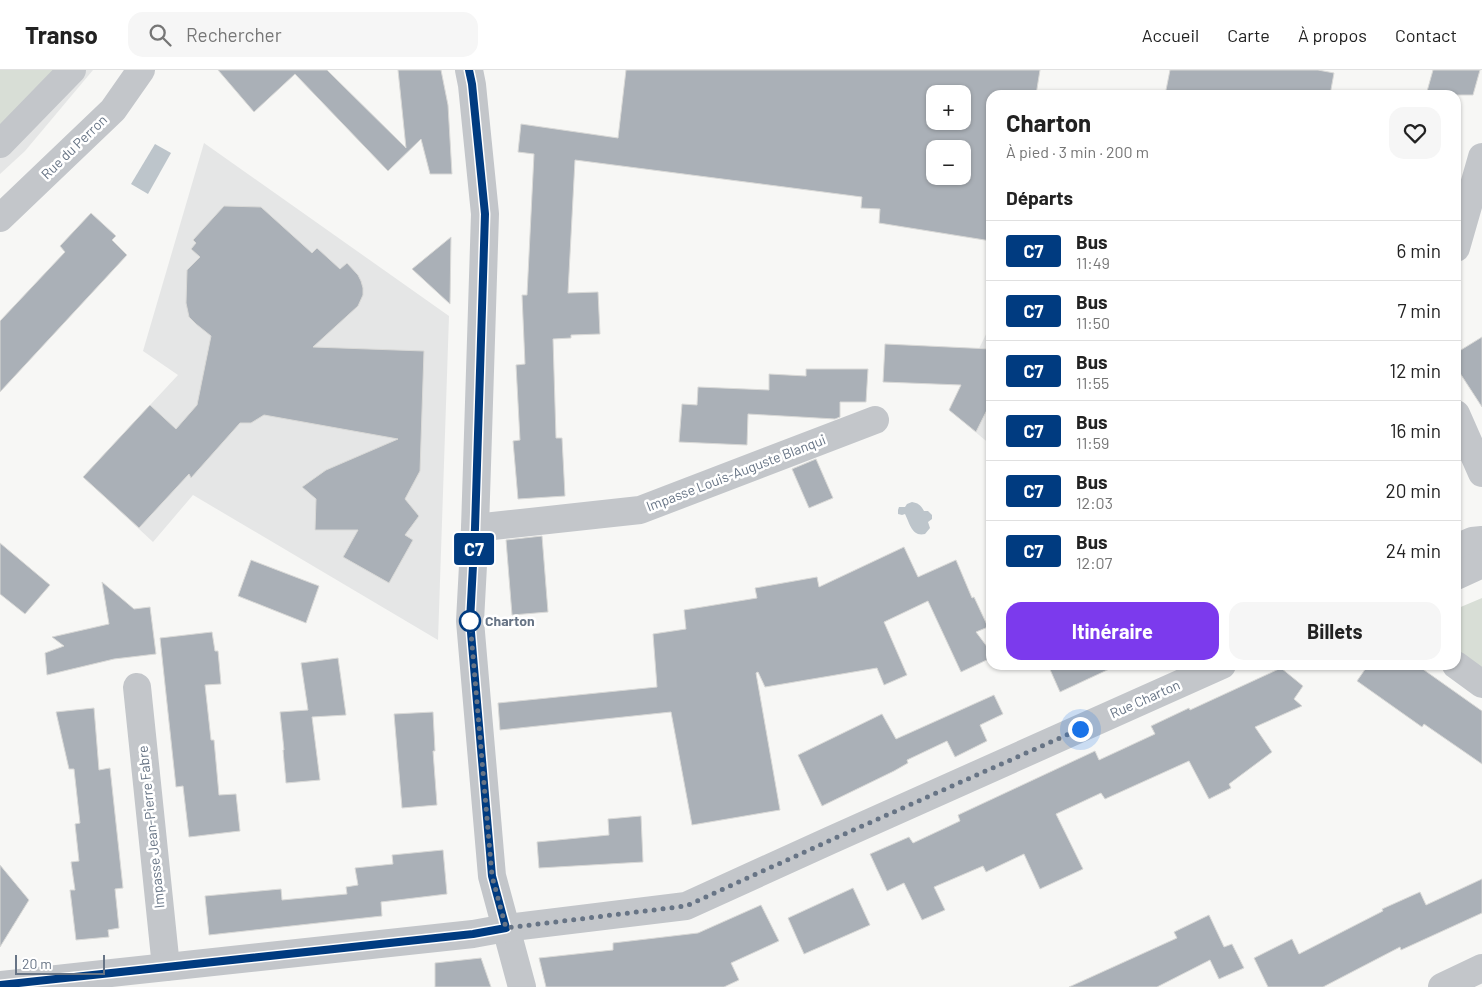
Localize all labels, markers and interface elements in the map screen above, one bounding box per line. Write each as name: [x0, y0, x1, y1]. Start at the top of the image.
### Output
search box: [128, 12, 478, 57]
text: Transo: [25, 20, 98, 49]
icon: search: [146, 21, 174, 49]
text: Rechercher: [186, 23, 282, 46]
text: Accueil: [1142, 24, 1199, 46]
text: Carte: [1227, 24, 1270, 46]
text: À propos: [1298, 24, 1367, 46]
text: Contact: [1395, 24, 1457, 46]
map controls: [926, 85, 971, 185]
button: +: [926, 85, 971, 130]
button: heart: [1389, 107, 1441, 159]
text: Charton: [1006, 108, 1091, 137]
street label: Rue du Perron: [37, 111, 110, 182]
button: −: [926, 140, 971, 185]
text: À pied · 3 min · 200 m: [1006, 142, 1149, 161]
text: Départs: [1006, 186, 1073, 209]
text: Bus: [1076, 230, 1108, 253]
text: 6 min: [1397, 239, 1441, 262]
text: C7: [1024, 240, 1043, 262]
text: 11:49: [1076, 253, 1110, 272]
text: Bus: [1076, 290, 1108, 313]
text: 7 min: [1397, 299, 1441, 322]
text: C7: [1024, 300, 1043, 322]
text: 11:50: [1076, 313, 1110, 332]
text: Bus: [1076, 350, 1108, 373]
text: 12 min: [1390, 359, 1441, 382]
text: C7: [1024, 360, 1043, 382]
text: 11:55: [1076, 373, 1109, 392]
text: Bus: [1076, 410, 1108, 433]
text: 16 min: [1390, 419, 1441, 442]
text: C7: [1024, 420, 1043, 442]
street label: Impasse Louis-Auguste Blanqui: [644, 430, 828, 515]
text: 11:59: [1076, 433, 1109, 452]
text: Bus: [1076, 470, 1108, 493]
text: 20 min: [1385, 479, 1441, 502]
text: C7: [1024, 480, 1043, 502]
text: 12:03: [1076, 493, 1113, 512]
text: Bus: [1076, 530, 1108, 553]
line badge: C7: [452, 533, 496, 565]
text: C7: [464, 538, 484, 560]
text: 24 min: [1386, 539, 1441, 562]
text: C7: [1024, 540, 1043, 562]
text: 12:07: [1076, 553, 1112, 572]
button: Itinéraire: [1006, 602, 1219, 660]
button: Billets: [1229, 602, 1441, 660]
marker: Charton: [459, 610, 481, 632]
place label: Charton: [485, 612, 535, 629]
street label: Rue Charton: [1107, 676, 1182, 722]
your location: [1068, 717, 1093, 742]
street label: Impasse Jean-Pierre Fabre: [133, 745, 168, 909]
scale bar: [15, 952, 105, 975]
text: 20 m: [22, 955, 52, 972]

